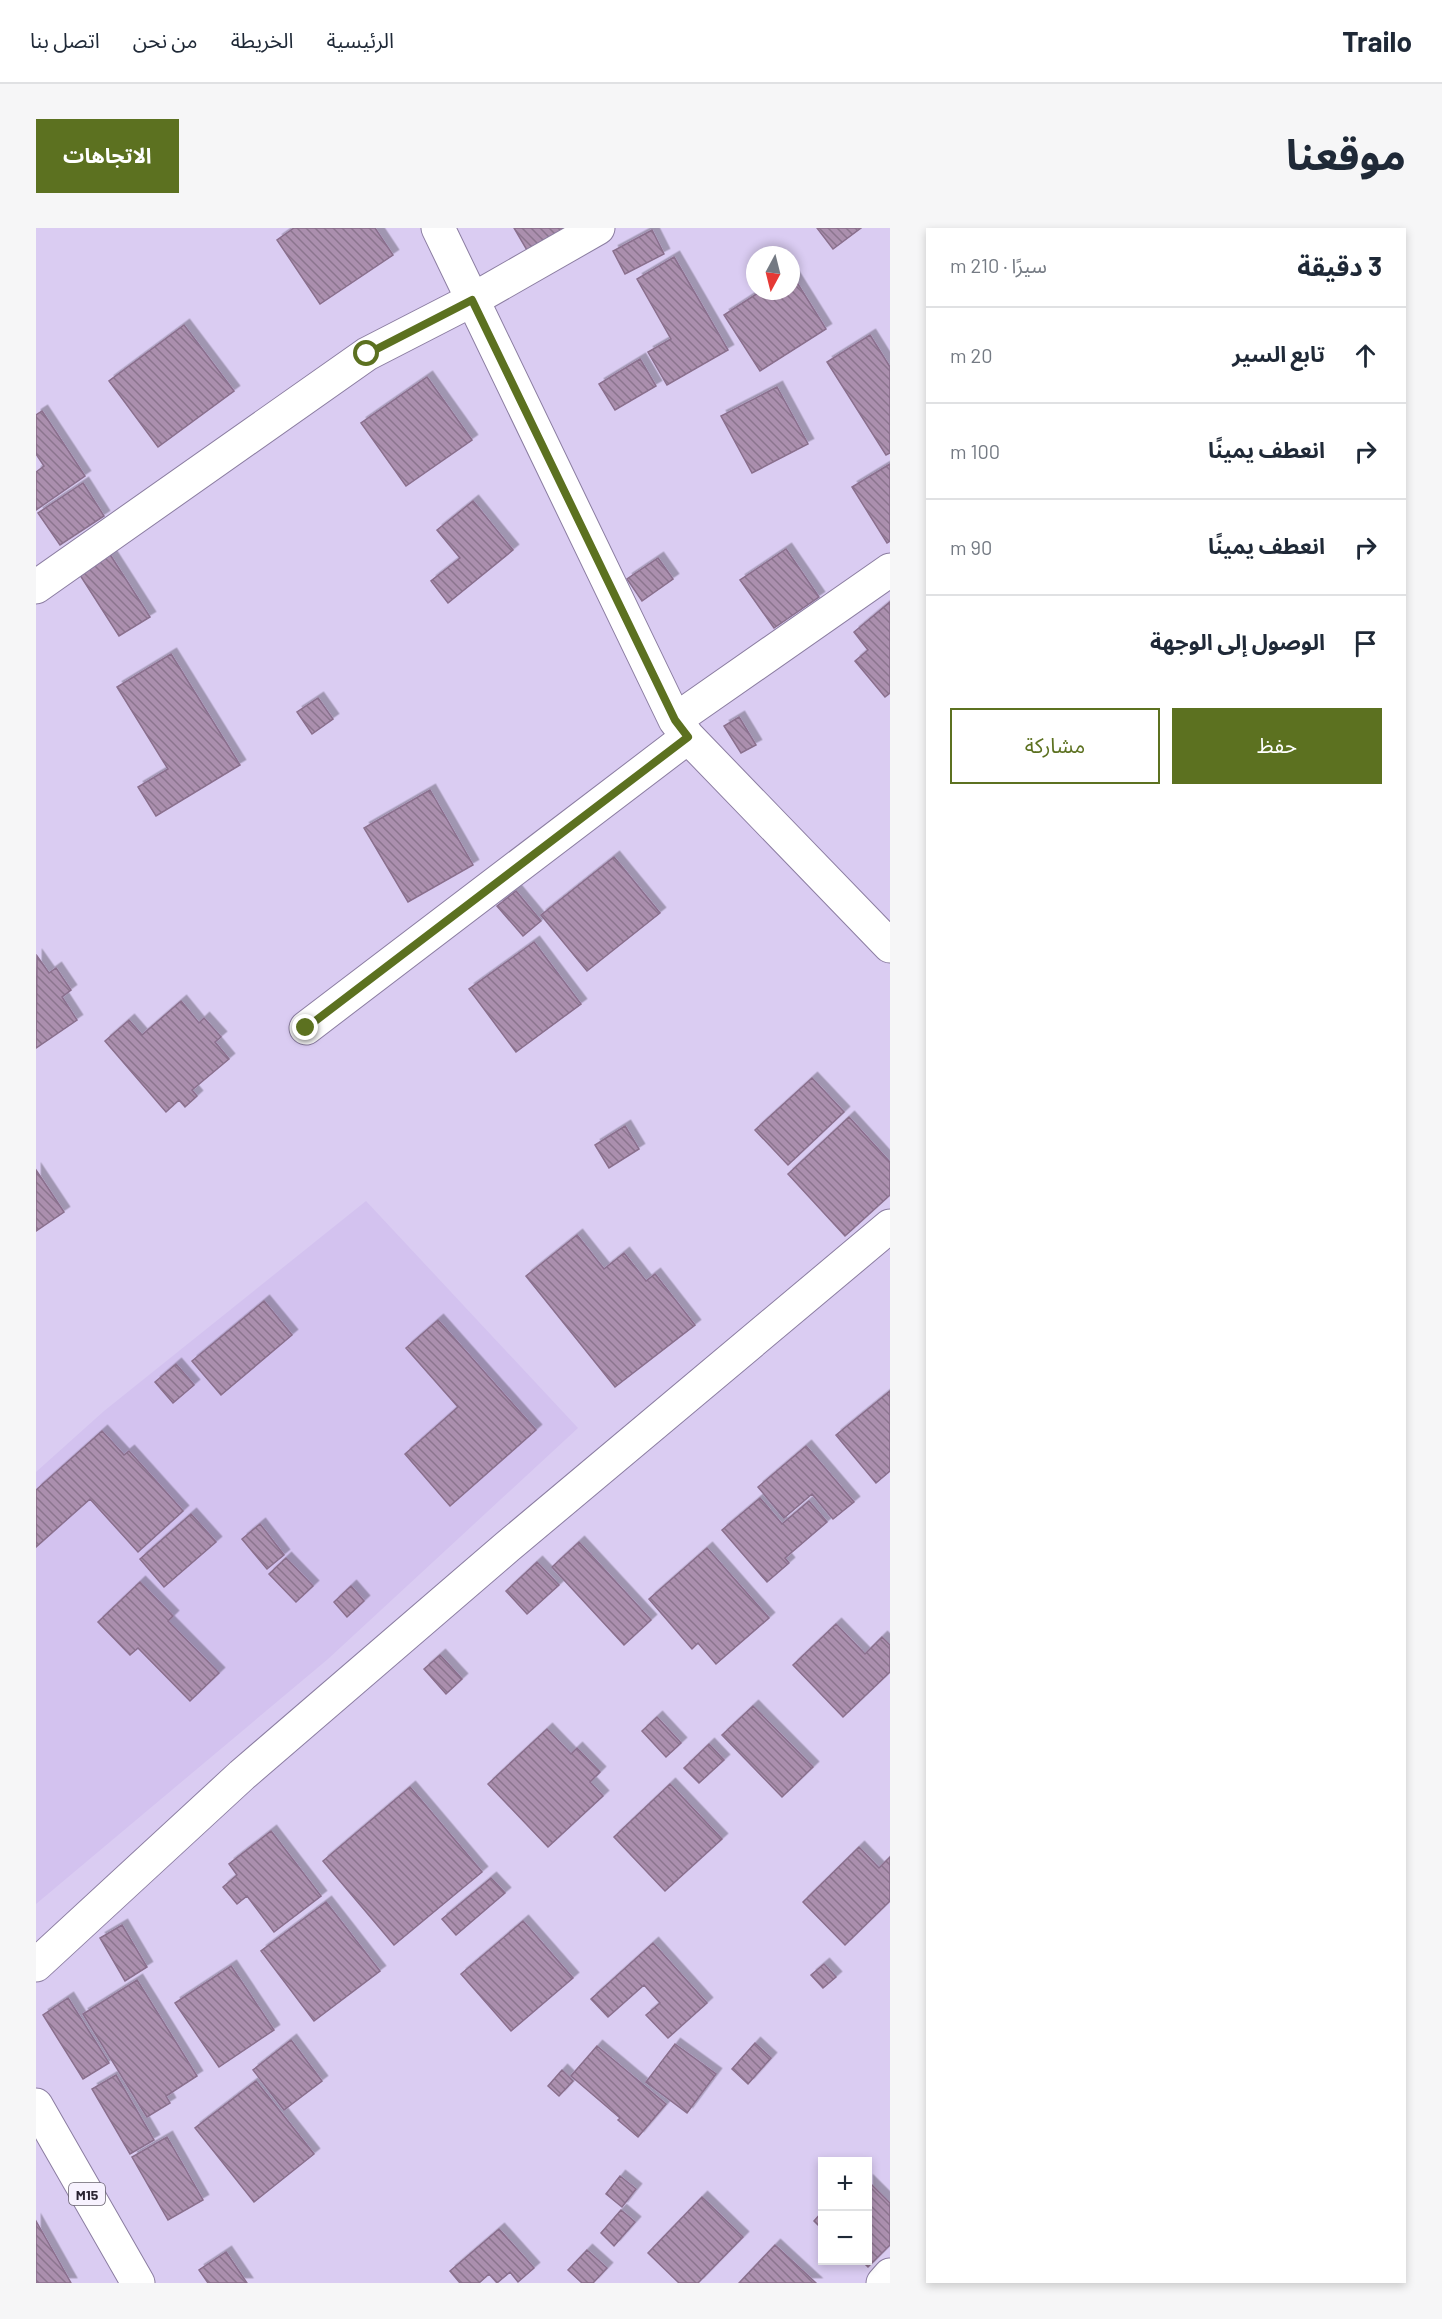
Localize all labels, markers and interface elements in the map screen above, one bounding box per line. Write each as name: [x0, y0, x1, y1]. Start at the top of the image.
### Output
text: Trailo: [1342, 24, 1412, 58]
text: اتصل بنا: [30, 27, 100, 52]
text: من نحن: [133, 27, 198, 52]
text: الخريطة: [231, 27, 294, 52]
text: الرئيسية: [327, 27, 394, 52]
button: الاتجاهات: [36, 119, 179, 193]
text: موقعنا: [1286, 128, 1406, 178]
north arrow: [746, 246, 800, 300]
text: 3 دقيقة: [1297, 250, 1382, 281]
text: سيرًا · 210 m: [950, 253, 1047, 277]
icon: ahead: [1349, 339, 1382, 372]
route start: [353, 340, 379, 366]
text: تابع السير: [1232, 340, 1325, 366]
text: 20 m: [950, 343, 993, 367]
icon: right: [1349, 435, 1382, 468]
text: انعطف يمينًا: [1208, 436, 1325, 462]
text: 100 m: [950, 439, 1000, 463]
icon: right: [1349, 531, 1382, 564]
text: انعطف يمينًا: [1208, 532, 1325, 558]
text: 90 m: [950, 535, 992, 559]
icon: arrive: [1349, 627, 1382, 660]
text: الوصول إلى الوجهة: [1150, 628, 1325, 654]
button: مشاركة: [950, 708, 1160, 784]
button: حفظ: [1172, 708, 1382, 784]
route end: [292, 1014, 318, 1040]
map controls: [818, 2157, 872, 2265]
button: +: [818, 2157, 872, 2211]
road number: M15: [69, 2183, 105, 2205]
button: −: [818, 2211, 872, 2265]

